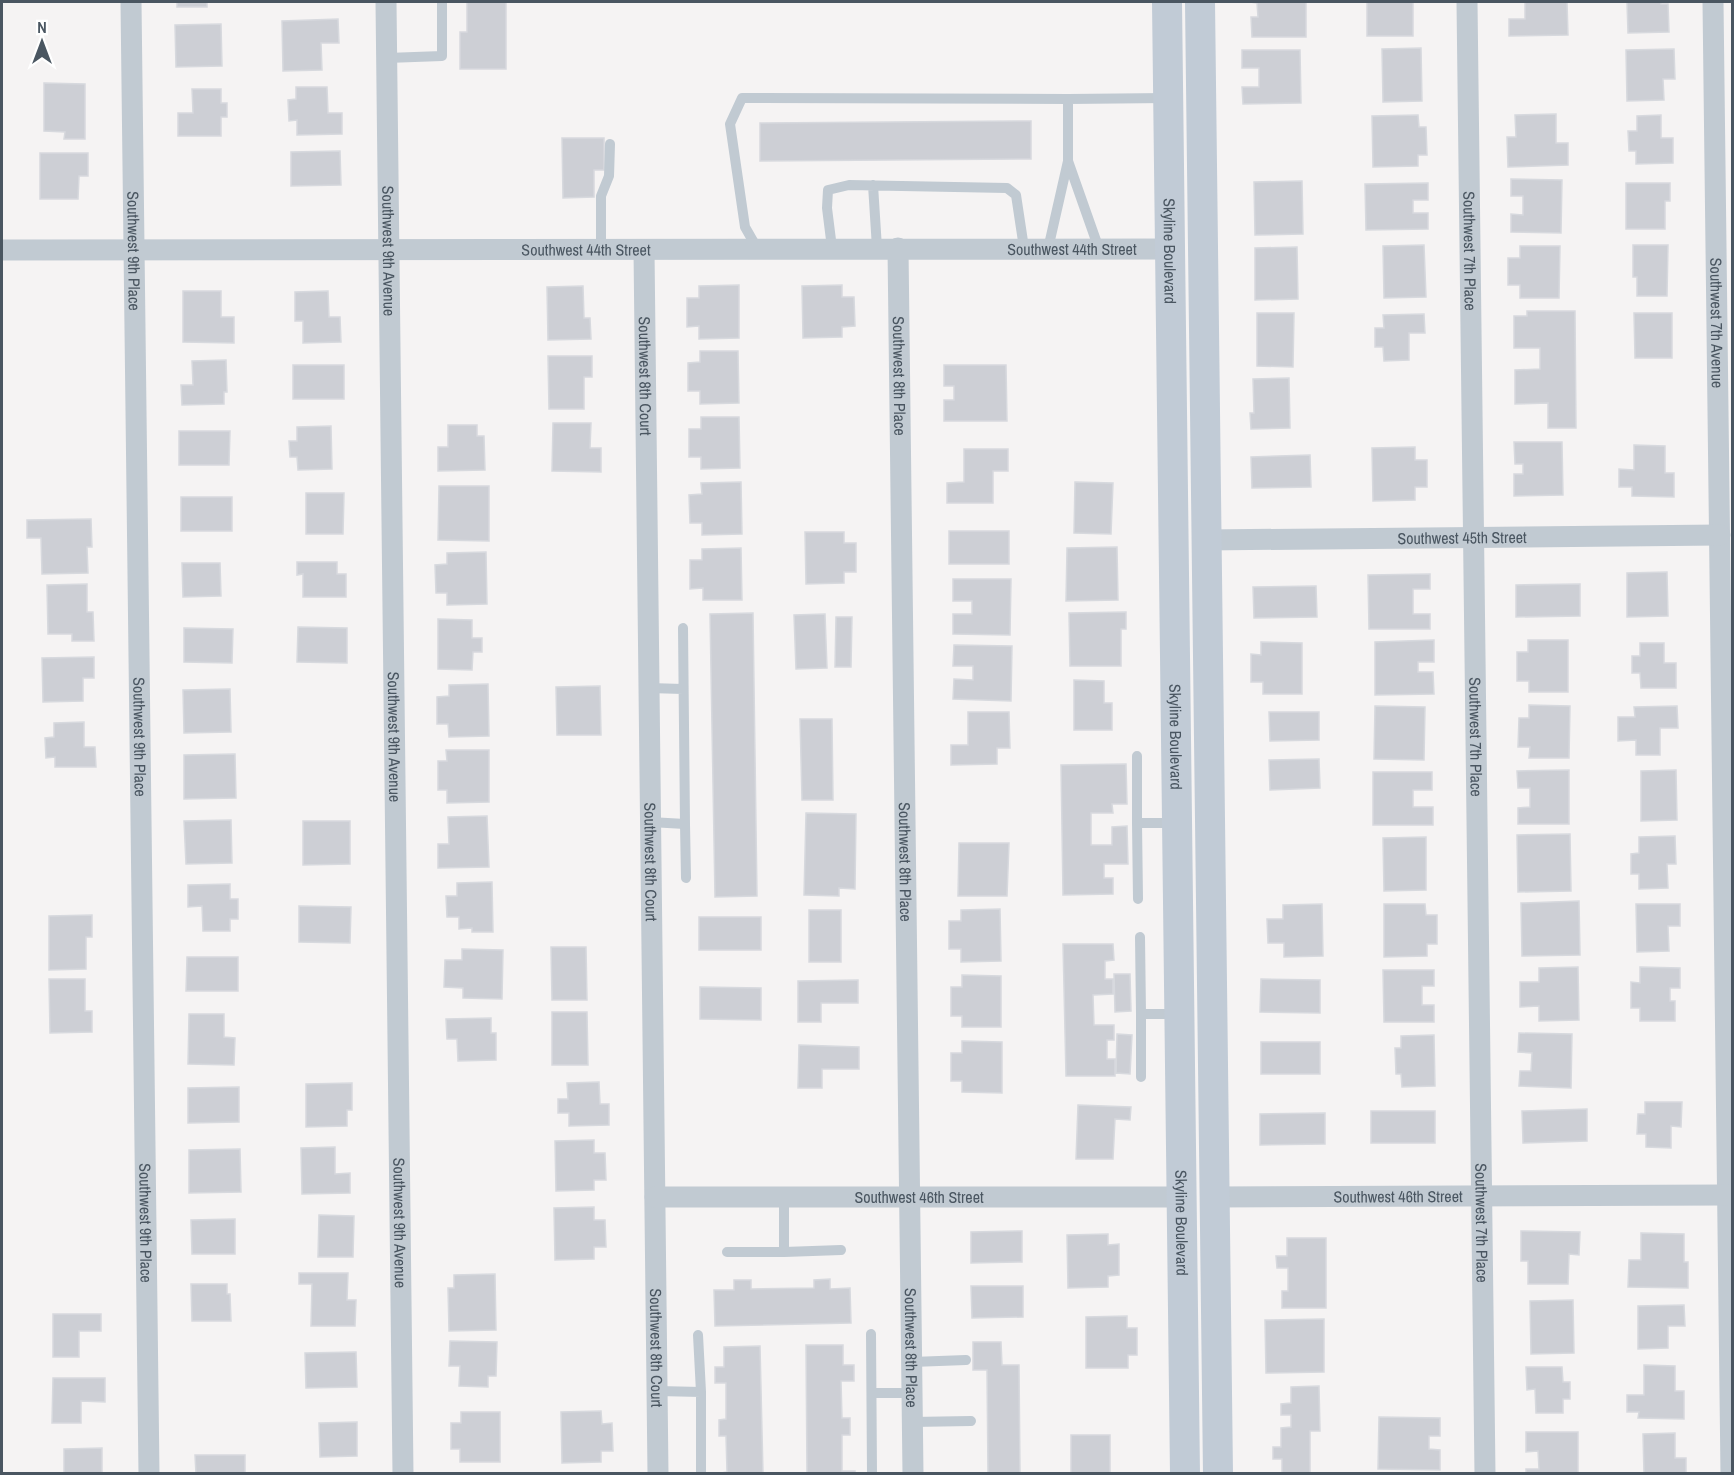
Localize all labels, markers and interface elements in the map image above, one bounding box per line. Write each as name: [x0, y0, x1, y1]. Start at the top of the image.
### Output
north arrow: [12, 12, 72, 72]
text: N: [37, 16, 47, 38]
street label: Southwest 9th Avenue: [377, 186, 401, 316]
street label: Southwest 9th Place: [122, 191, 146, 311]
street label: Southwest 7th Place: [1458, 191, 1482, 311]
street label: Skyline Boulevard: [1158, 198, 1182, 304]
street label: Southwest 44th Street: [521, 238, 651, 261]
street label: Southwest 44th Street: [1007, 238, 1137, 260]
street label: Southwest 7th Avenue: [1705, 258, 1729, 388]
street label: Southwest 8th Court: [634, 316, 657, 436]
street label: Southwest 8th Place: [888, 316, 911, 436]
street label: Southwest 45th Street: [1397, 526, 1527, 549]
street label: Southwest 9th Avenue: [383, 672, 406, 802]
street label: Southwest 9th Place: [128, 677, 152, 797]
street label: Southwest 7th Place: [1464, 677, 1488, 797]
street label: Skyline Boulevard: [1164, 684, 1188, 790]
street label: Southwest 8th Court: [639, 802, 663, 922]
street label: Southwest 8th Place: [894, 802, 917, 922]
street label: Southwest 9th Avenue: [388, 1158, 412, 1288]
street label: Southwest 9th Place: [134, 1163, 158, 1283]
street label: Southwest 7th Place: [1470, 1163, 1494, 1283]
street label: Skyline Boulevard: [1170, 1170, 1194, 1276]
street label: Southwest 46th Street: [1333, 1185, 1463, 1208]
street label: Southwest 46th Street: [854, 1186, 984, 1208]
street label: Southwest 8th Court: [645, 1288, 668, 1408]
street label: Southwest 8th Place: [900, 1288, 923, 1408]

